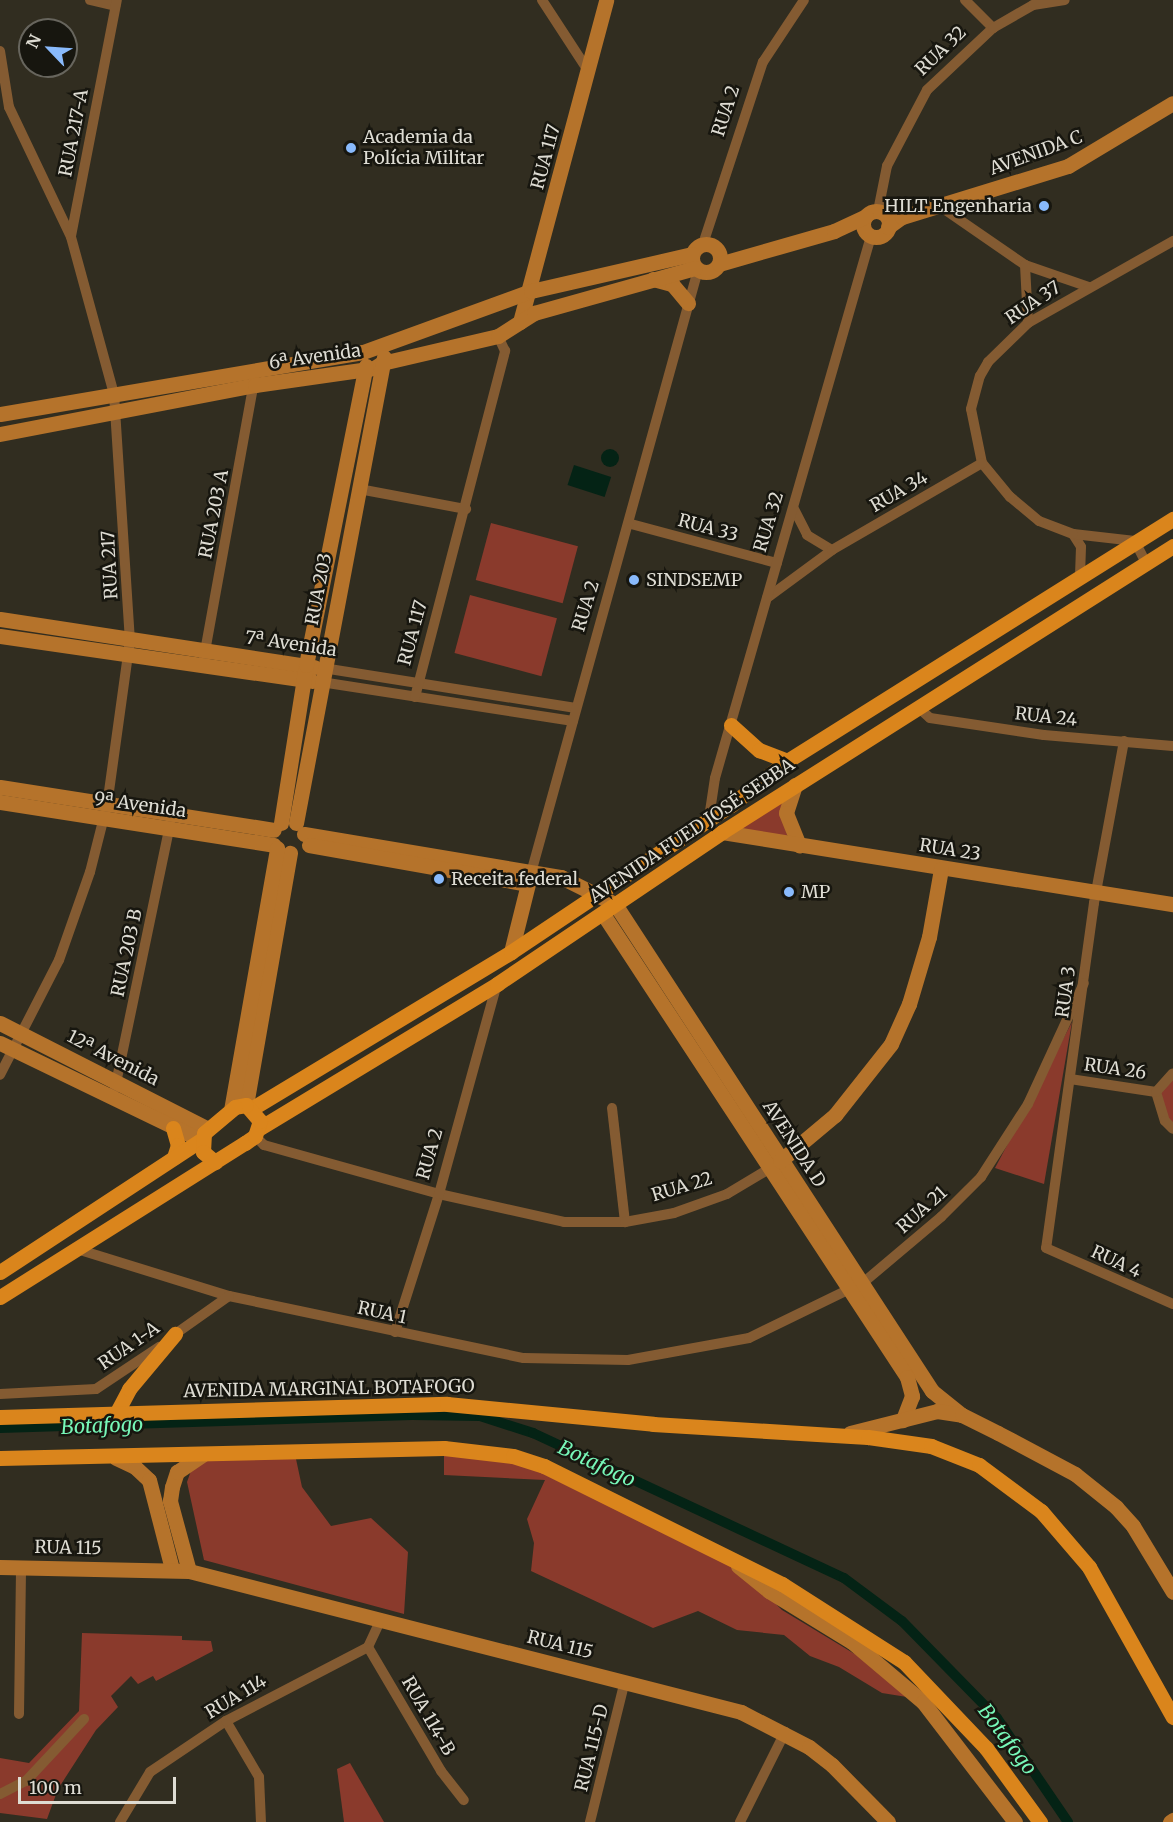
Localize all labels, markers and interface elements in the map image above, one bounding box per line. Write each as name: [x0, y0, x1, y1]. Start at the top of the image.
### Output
north arrow: [18, 18, 78, 78]
street label: RUA 32: [911, 22, 971, 80]
text: N: [22, 31, 45, 51]
street label: RUA 2: [708, 83, 744, 139]
street label: RUA 217-A: [55, 87, 93, 179]
street label: RUA 117: [527, 122, 565, 192]
street label: AVENIDA C: [987, 126, 1085, 180]
place label: Academia da Polícia Militar: [363, 127, 484, 170]
marker: Academia da Polícia Militar: [344, 141, 358, 155]
place label: HILT Engenharia: [884, 195, 1032, 217]
marker: HILT Engenharia: [1037, 199, 1051, 213]
street label: RUA 37: [1001, 277, 1065, 329]
street label: 6ª Avenida: [268, 340, 362, 374]
street label: RUA 34: [866, 467, 932, 517]
street label: RUA 203 A: [195, 468, 233, 560]
street label: RUA 32: [750, 489, 788, 555]
street label: RUA 33: [676, 510, 740, 546]
street label: RUA 217: [97, 530, 123, 600]
street label: RUA 203: [301, 551, 337, 627]
place label: SINDSEMP: [646, 569, 742, 591]
marker: SINDSEMP: [627, 573, 641, 587]
street label: RUA 2: [568, 578, 604, 634]
street label: RUA 117: [394, 598, 432, 668]
street label: 7ª Avenida: [244, 627, 338, 661]
street label: RUA 24: [1014, 703, 1078, 731]
street label: AVENIDA FUED JOSÉ SEBBA: [585, 754, 799, 908]
street label: 9ª Avenida: [92, 788, 188, 822]
street label: RUA 23: [918, 834, 982, 866]
place label: Receita federal: [451, 868, 578, 890]
marker: Receita federal: [432, 872, 446, 886]
place label: MP: [801, 881, 830, 903]
marker: MP: [782, 885, 796, 899]
street label: RUA 203 B: [107, 907, 147, 999]
street label: RUA 3: [1052, 965, 1080, 1019]
street label: 12ª Avenida: [63, 1026, 163, 1090]
street label: RUA 26: [1082, 1054, 1148, 1084]
street label: AVENIDA D: [758, 1097, 830, 1191]
street label: RUA 2: [412, 1126, 448, 1182]
street label: RUA 22: [649, 1168, 715, 1206]
street label: RUA 21: [893, 1182, 951, 1238]
street label: RUA 4: [1088, 1241, 1144, 1283]
street label: RUA 1: [355, 1297, 409, 1329]
street label: RUA 1-A: [94, 1317, 164, 1375]
street label: AVENIDA MARGINAL BOTAFOGO: [183, 1376, 475, 1402]
water label: Botafogo: [60, 1412, 144, 1438]
water label: Botafogo: [555, 1435, 639, 1491]
street label: RUA 115: [34, 1537, 102, 1559]
street label: RUA 115: [525, 1626, 595, 1664]
street label: RUA 114: [202, 1670, 270, 1724]
street label: RUA 114-B: [397, 1673, 459, 1759]
water label: Botafogo: [974, 1699, 1042, 1779]
street label: RUA 115-D: [571, 1702, 613, 1794]
scale bar: [21, 1765, 178, 1803]
text: 100 m: [29, 1776, 82, 1799]

